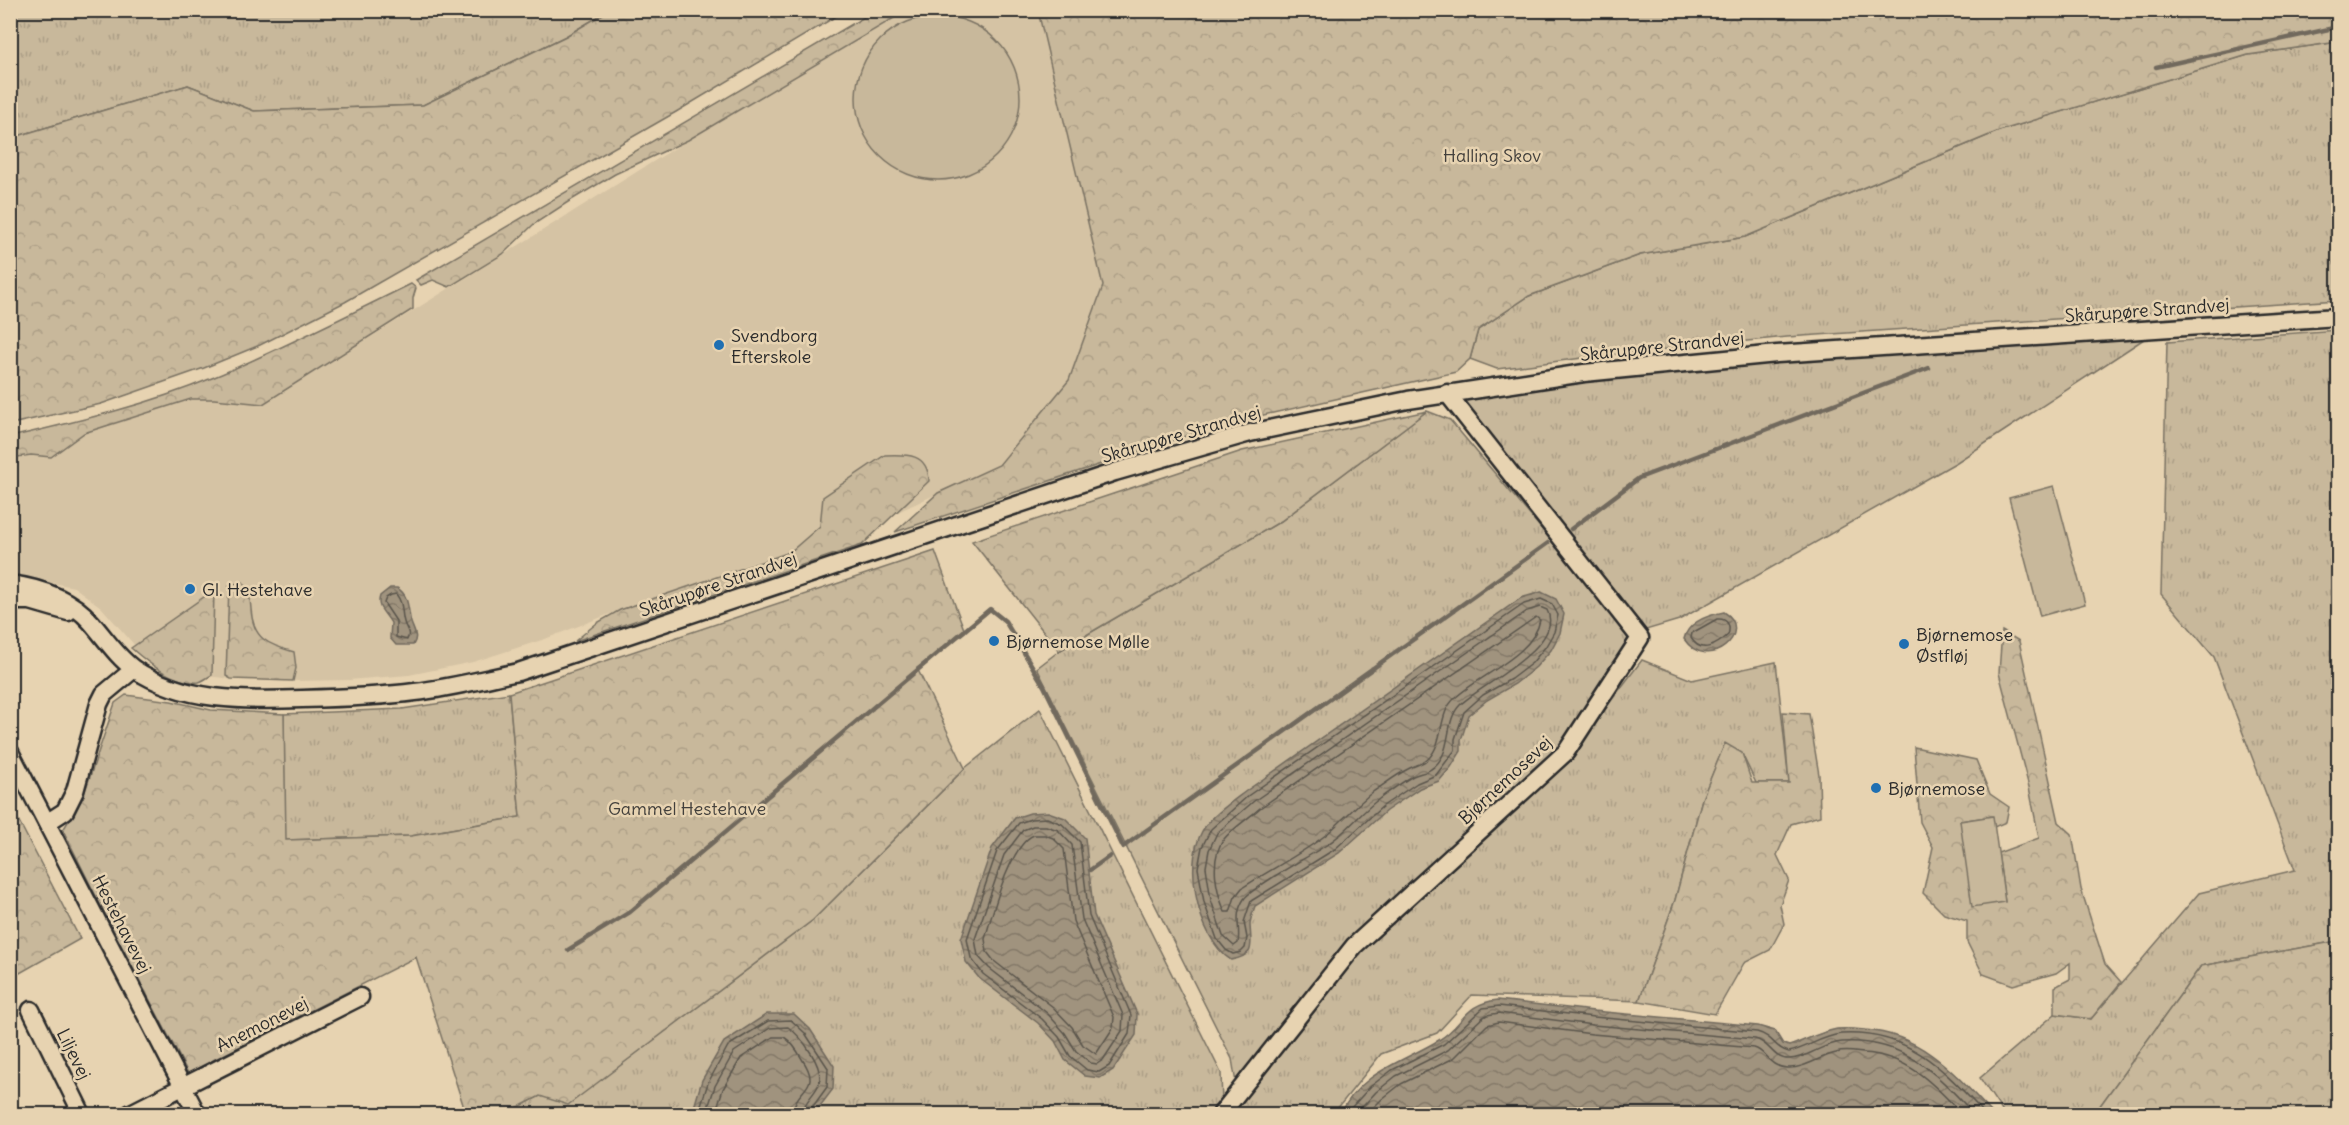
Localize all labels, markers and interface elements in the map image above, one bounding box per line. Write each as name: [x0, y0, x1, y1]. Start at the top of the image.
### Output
park label: Halling Skov: [1443, 144, 1541, 167]
street label: Skårupøre Strandvej: [2064, 293, 2230, 327]
place label: Svendborg Efterskole: [731, 324, 817, 368]
street label: Skårupøre Strandvej: [1579, 326, 1745, 366]
marker: Svendborg Efterskole: [712, 338, 726, 352]
street label: Skårupøre Strandvej: [1099, 400, 1263, 468]
street label: Skårupøre Strandvej: [636, 546, 800, 622]
place label: Gl. Hestehave: [202, 578, 312, 601]
marker: Gl. Hestehave: [183, 582, 197, 596]
place label: Bjørnemose Østfløj: [1916, 623, 2013, 667]
place label: Bjørnemose Mølle: [1006, 630, 1150, 653]
marker: Bjørnemose Mølle: [987, 634, 1001, 648]
marker: Bjørnemose Østfløj: [1897, 637, 1911, 651]
street label: Bjørnemosevej: [1453, 731, 1557, 829]
place label: Bjørnemose: [1888, 777, 1985, 800]
marker: Bjørnemose: [1869, 781, 1883, 795]
park label: Gammel Hestehave: [608, 797, 766, 820]
street label: Hestehavevej: [87, 871, 157, 977]
street label: Anemonevej: [212, 991, 312, 1057]
street label: Liljevej: [52, 1025, 96, 1083]

